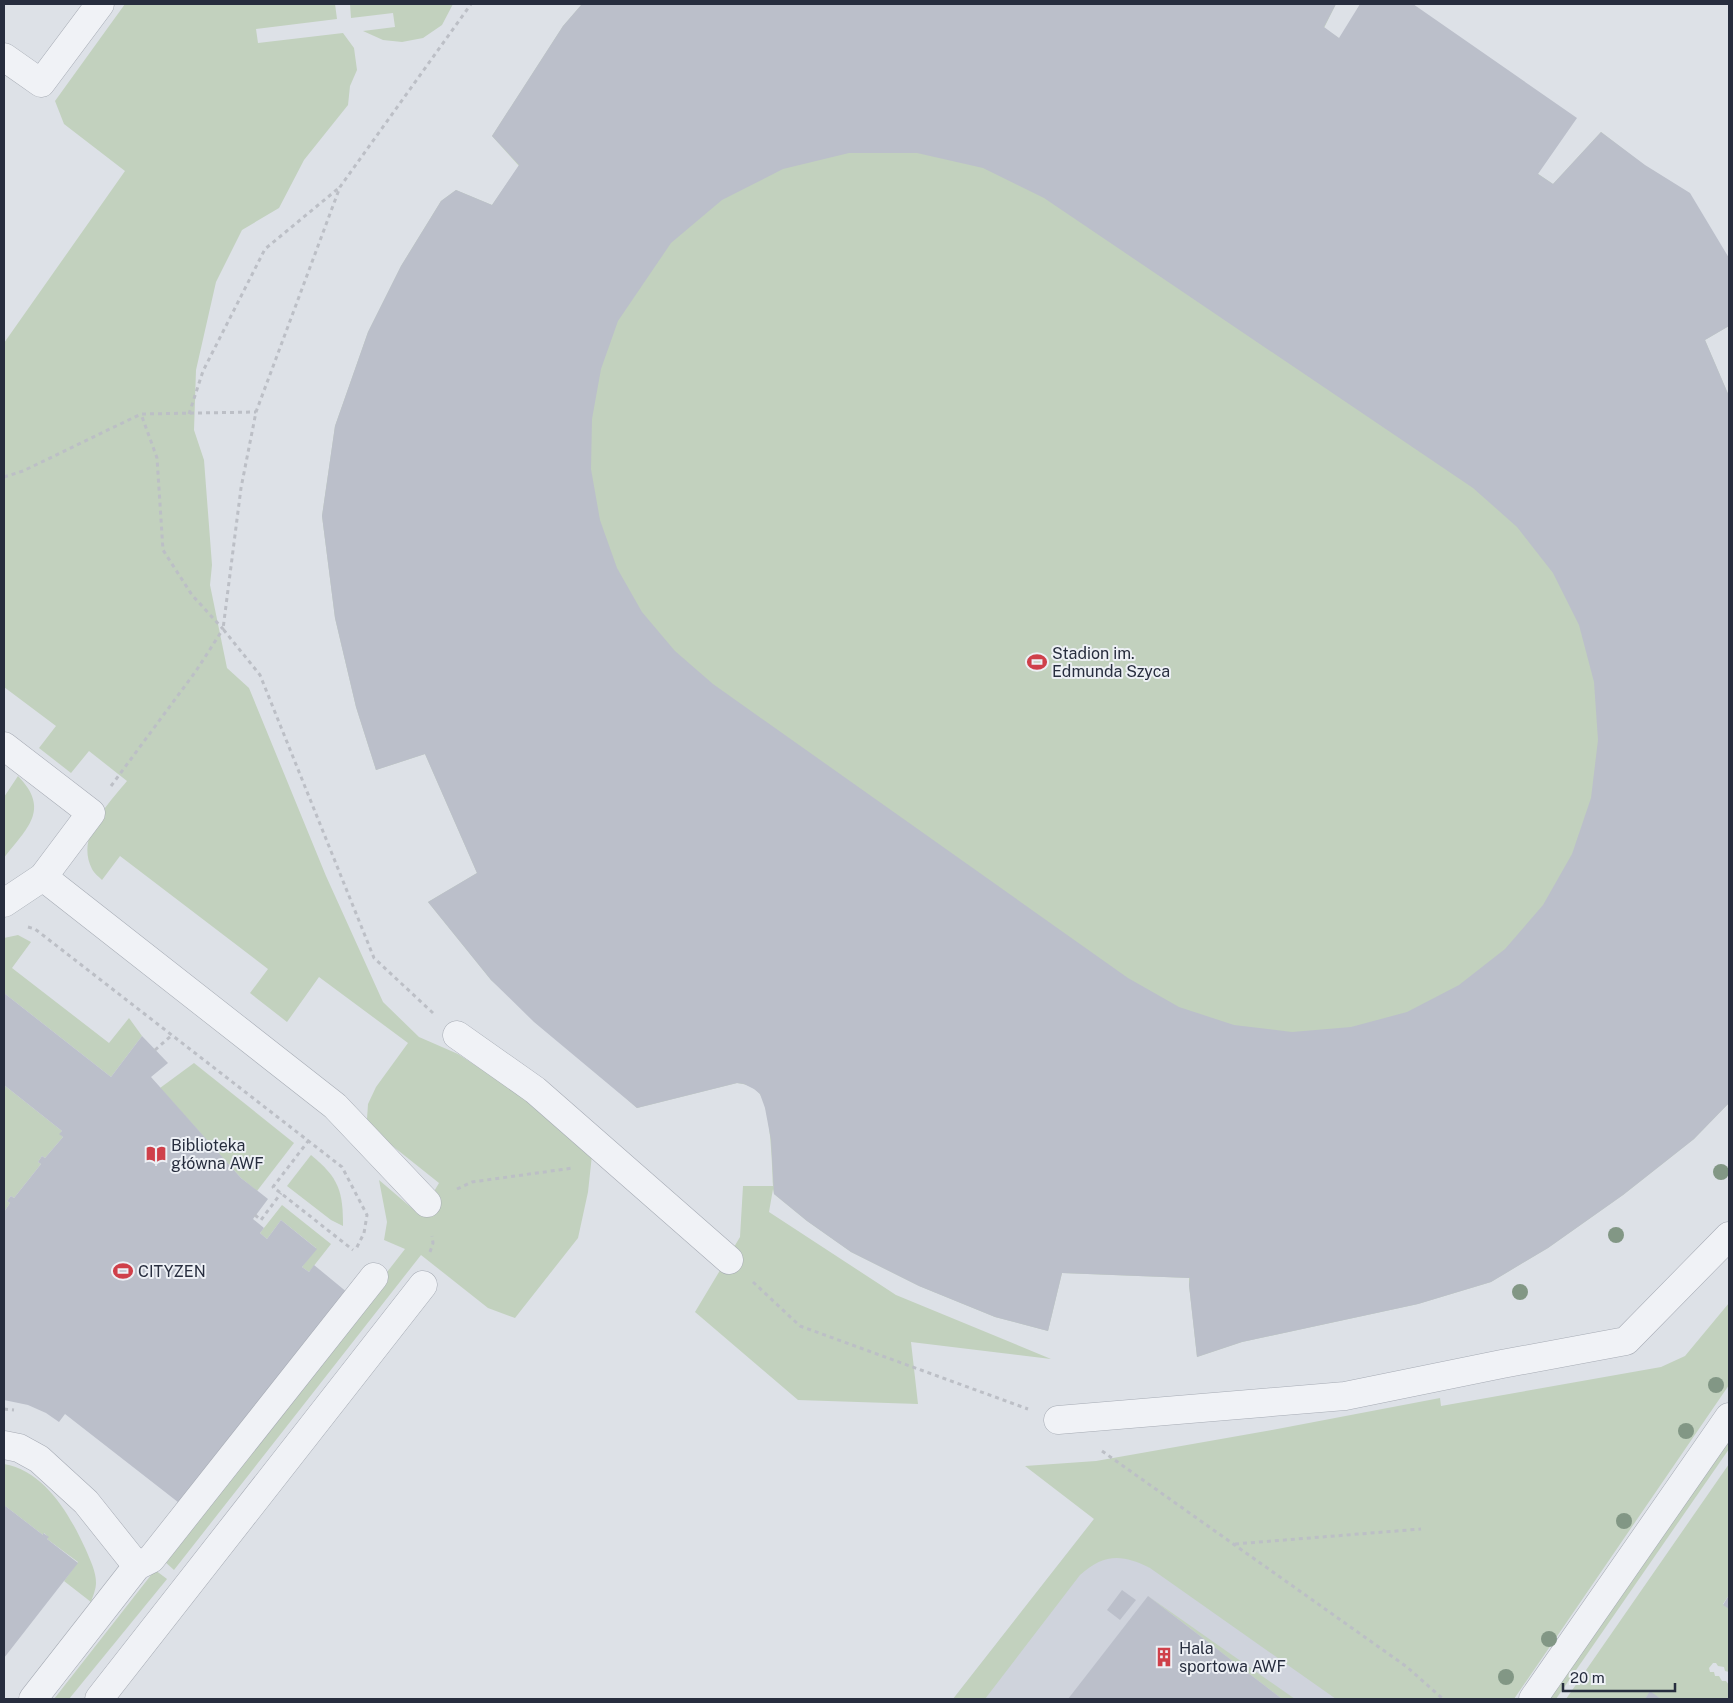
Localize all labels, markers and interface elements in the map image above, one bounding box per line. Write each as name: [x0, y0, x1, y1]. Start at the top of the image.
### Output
place label: Stadion im. Edmunda Szyca: [1052, 644, 1170, 681]
sports icon: Stadion im. Edmunda Szyca: [1026, 651, 1048, 673]
place label: Biblioteka główna AWF: [171, 1136, 264, 1173]
library icon: Biblioteka główna AWF: [145, 1143, 167, 1165]
sports icon: CITYZEN: [112, 1260, 134, 1282]
place label: CITYZEN: [138, 1262, 206, 1281]
place label: Hala sportowa AWF: [1179, 1639, 1286, 1676]
building icon: Hala sportowa AWF: [1153, 1646, 1175, 1668]
scale bar: [1563, 1660, 1676, 1692]
text: 20 m: [1570, 1669, 1605, 1686]

